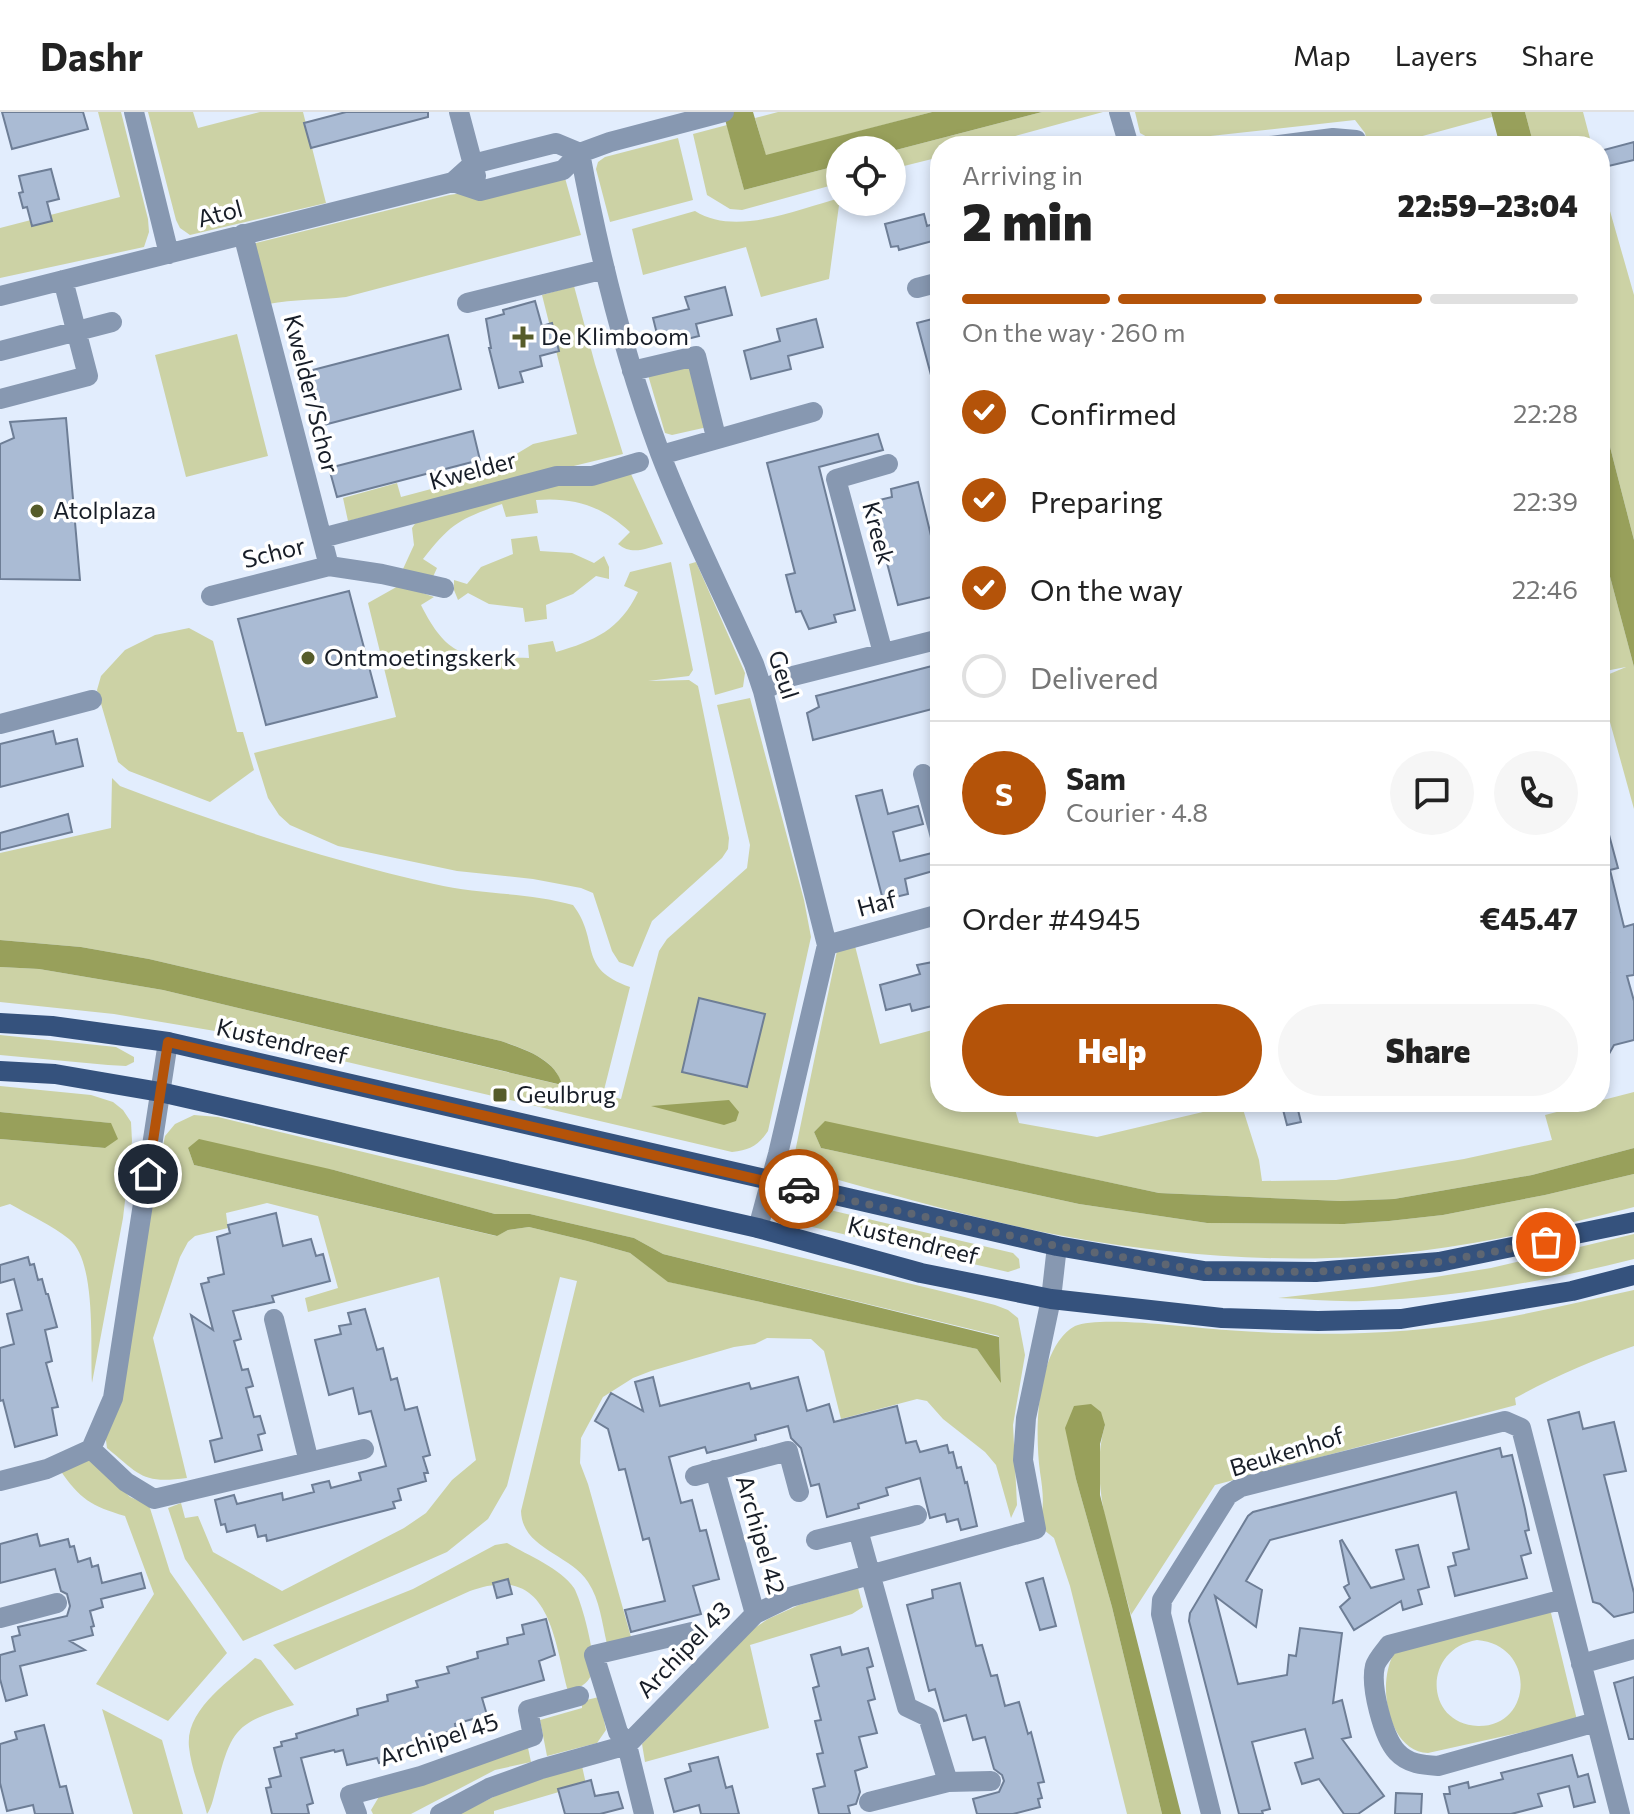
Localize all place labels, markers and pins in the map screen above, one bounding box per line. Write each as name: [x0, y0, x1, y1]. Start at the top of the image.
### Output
place label: De Klimboom: [541, 321, 689, 350]
marker: De Klimboom: [512, 326, 534, 348]
place label: Atolplaza: [53, 495, 156, 524]
marker: Atolplaza: [28, 502, 46, 520]
place label: Ontmoetingskerk: [324, 642, 516, 671]
marker: Ontmoetingskerk: [299, 649, 317, 667]
place label: Geulbrug: [516, 1079, 616, 1108]
marker: Geulbrug: [491, 1086, 509, 1104]
pin: [114, 1140, 182, 1208]
pin: [1512, 1208, 1580, 1276]

